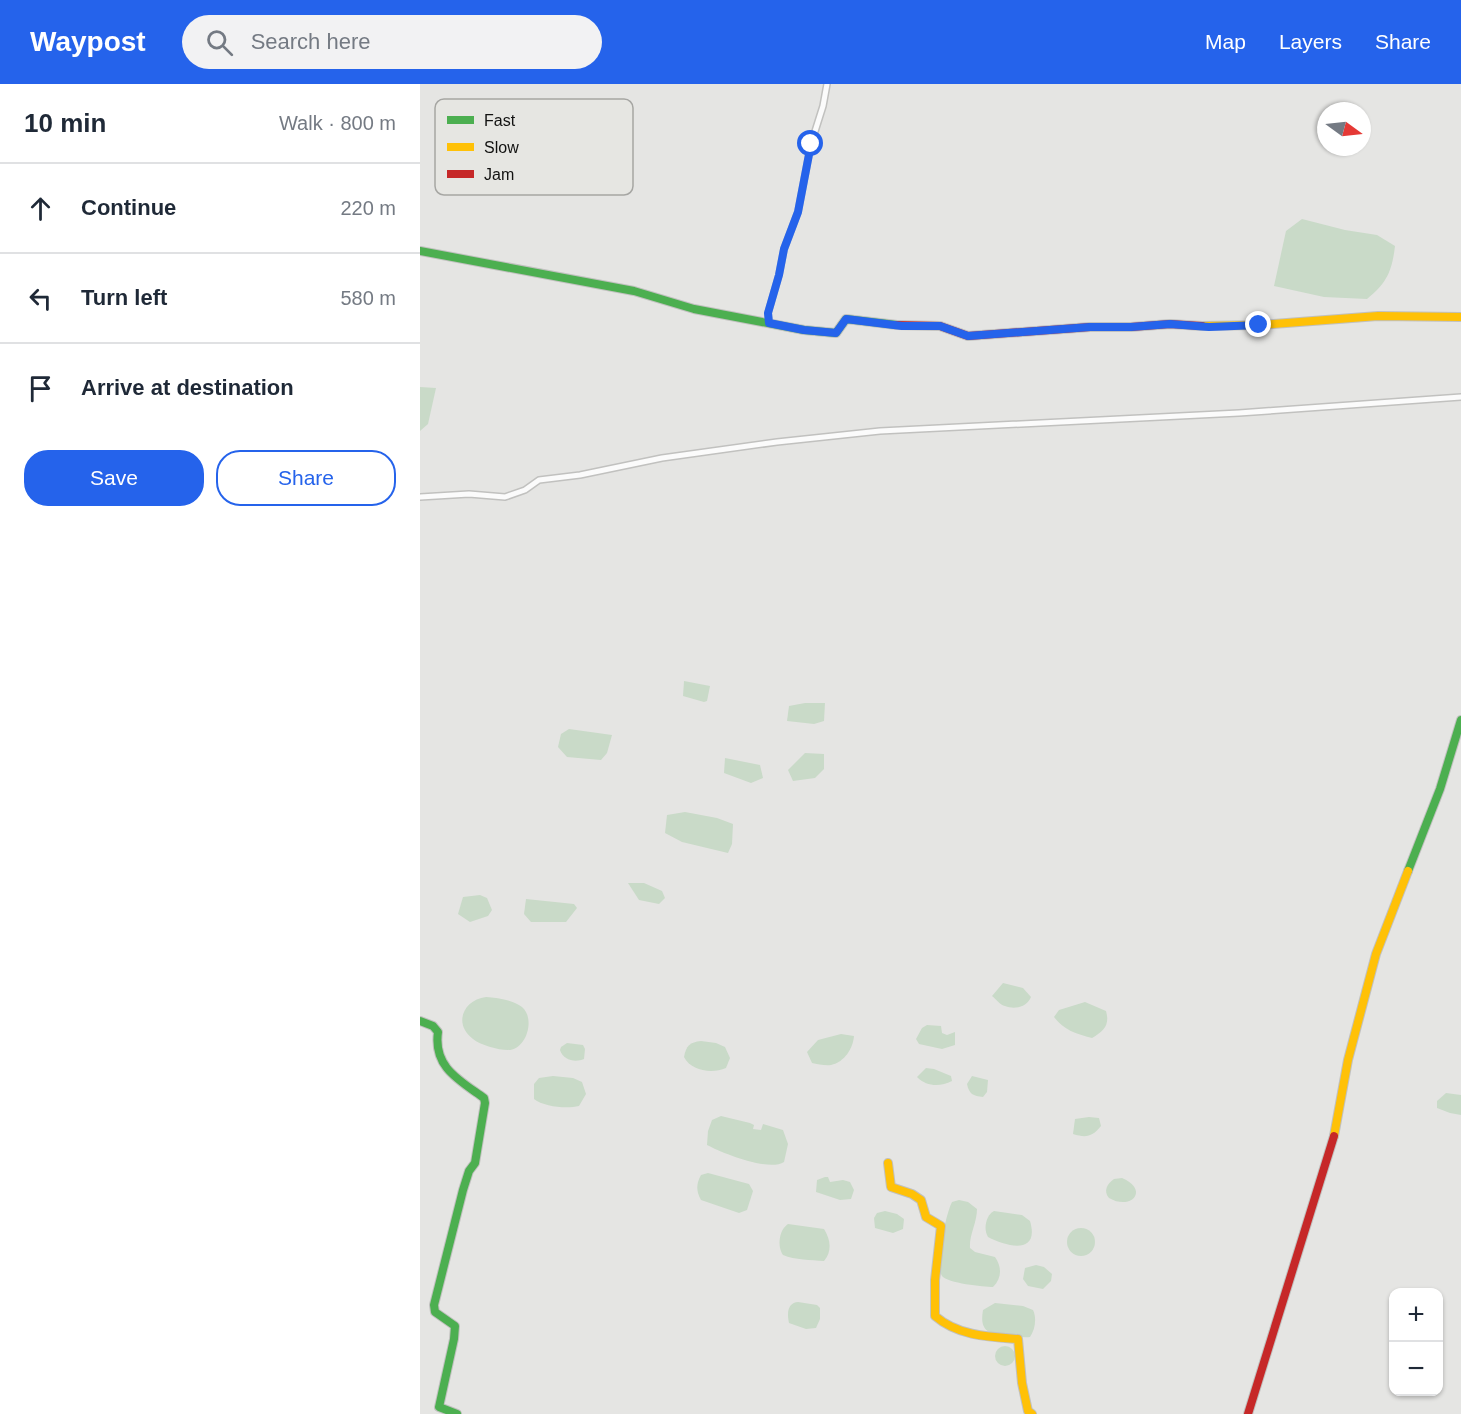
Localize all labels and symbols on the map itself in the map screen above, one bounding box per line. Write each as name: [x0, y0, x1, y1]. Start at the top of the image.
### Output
legend: [435, 99, 633, 195]
north arrow: [1317, 102, 1371, 156]
text: Fast: [484, 112, 516, 129]
route start: [797, 130, 823, 156]
text: Slow: [484, 139, 519, 156]
text: Jam: [484, 166, 514, 183]
route end: [1245, 311, 1271, 337]

